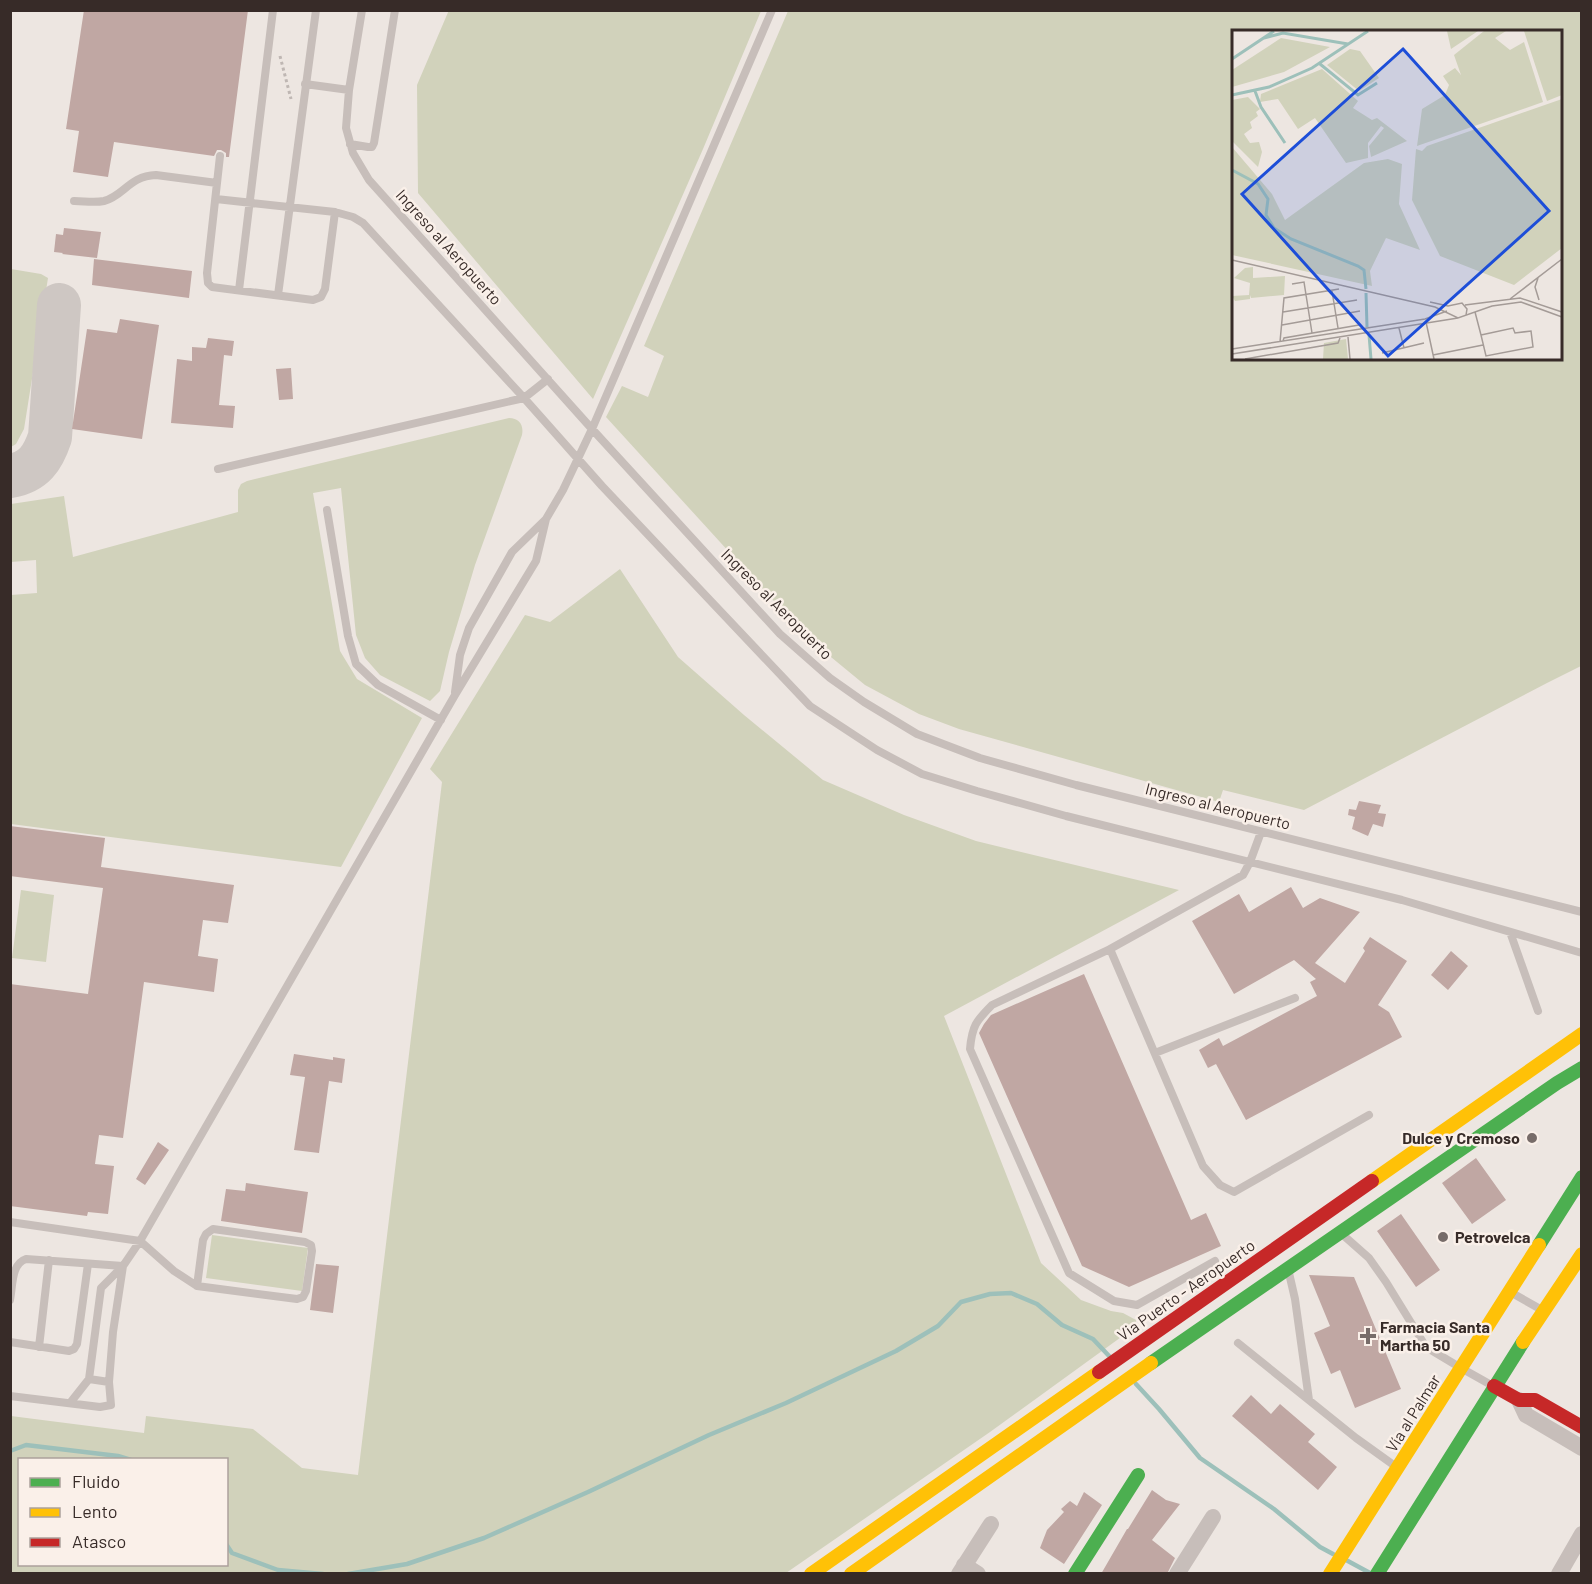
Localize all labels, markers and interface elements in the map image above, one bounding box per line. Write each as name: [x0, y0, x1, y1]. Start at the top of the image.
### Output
inset map: [1232, 30, 1562, 360]
street label: Ingreso al Aeropuerto: [392, 185, 506, 308]
street label: Ingreso al Aeropuerto: [718, 544, 837, 663]
street label: Ingreso al Aeropuerto: [1144, 778, 1293, 833]
place label: Dulce y Cremoso: [1402, 1128, 1520, 1147]
marker: Dulce y Cremoso: [1525, 1131, 1539, 1145]
place label: Petrovelca: [1455, 1227, 1531, 1246]
marker: Petrovelca: [1436, 1230, 1450, 1244]
street label: Via Puerto - Aeropuerto: [1113, 1235, 1258, 1344]
place label: Farmacia Santa Martha 50: [1380, 1317, 1490, 1354]
marker: Farmacia Santa Martha 50: [1361, 1329, 1375, 1343]
street label: Vía al Palmar: [1381, 1370, 1444, 1455]
legend: [18, 1458, 228, 1566]
text: Fluido: [72, 1470, 120, 1492]
text: Lento: [72, 1500, 118, 1522]
text: Atasco: [72, 1530, 126, 1552]

